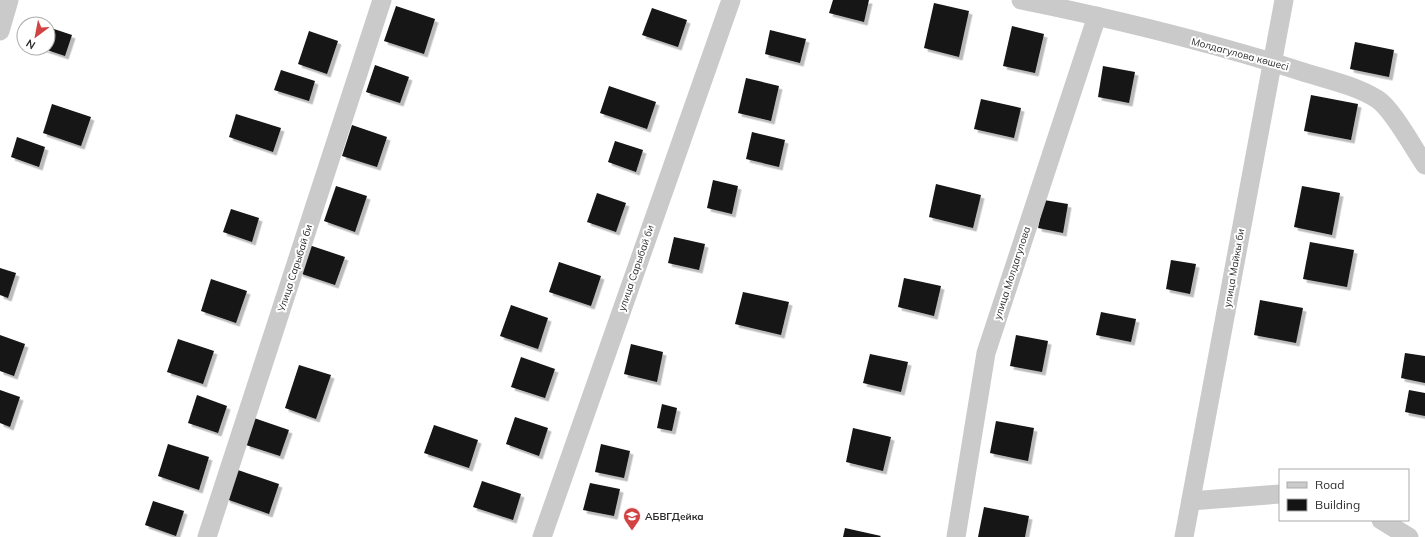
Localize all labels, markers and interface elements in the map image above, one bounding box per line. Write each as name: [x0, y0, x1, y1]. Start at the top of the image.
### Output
north arrow: [16, 16, 56, 56]
street label: Молдагулова көшесі: [1190, 35, 1290, 73]
text: N: [23, 36, 38, 53]
street label: Улица Сарыбай би: [274, 223, 315, 314]
street label: улица Сарыбай би: [615, 223, 657, 313]
street label: улица Молдагулова: [991, 225, 1033, 321]
street label: улица Майкы би: [1221, 228, 1247, 308]
legend: [1279, 469, 1409, 521]
text: Road: [1315, 477, 1344, 492]
text: Building: [1315, 497, 1360, 512]
school or university icon: АБВГДейка: [622, 506, 642, 531]
place label: АБВГДейка: [645, 510, 704, 523]

